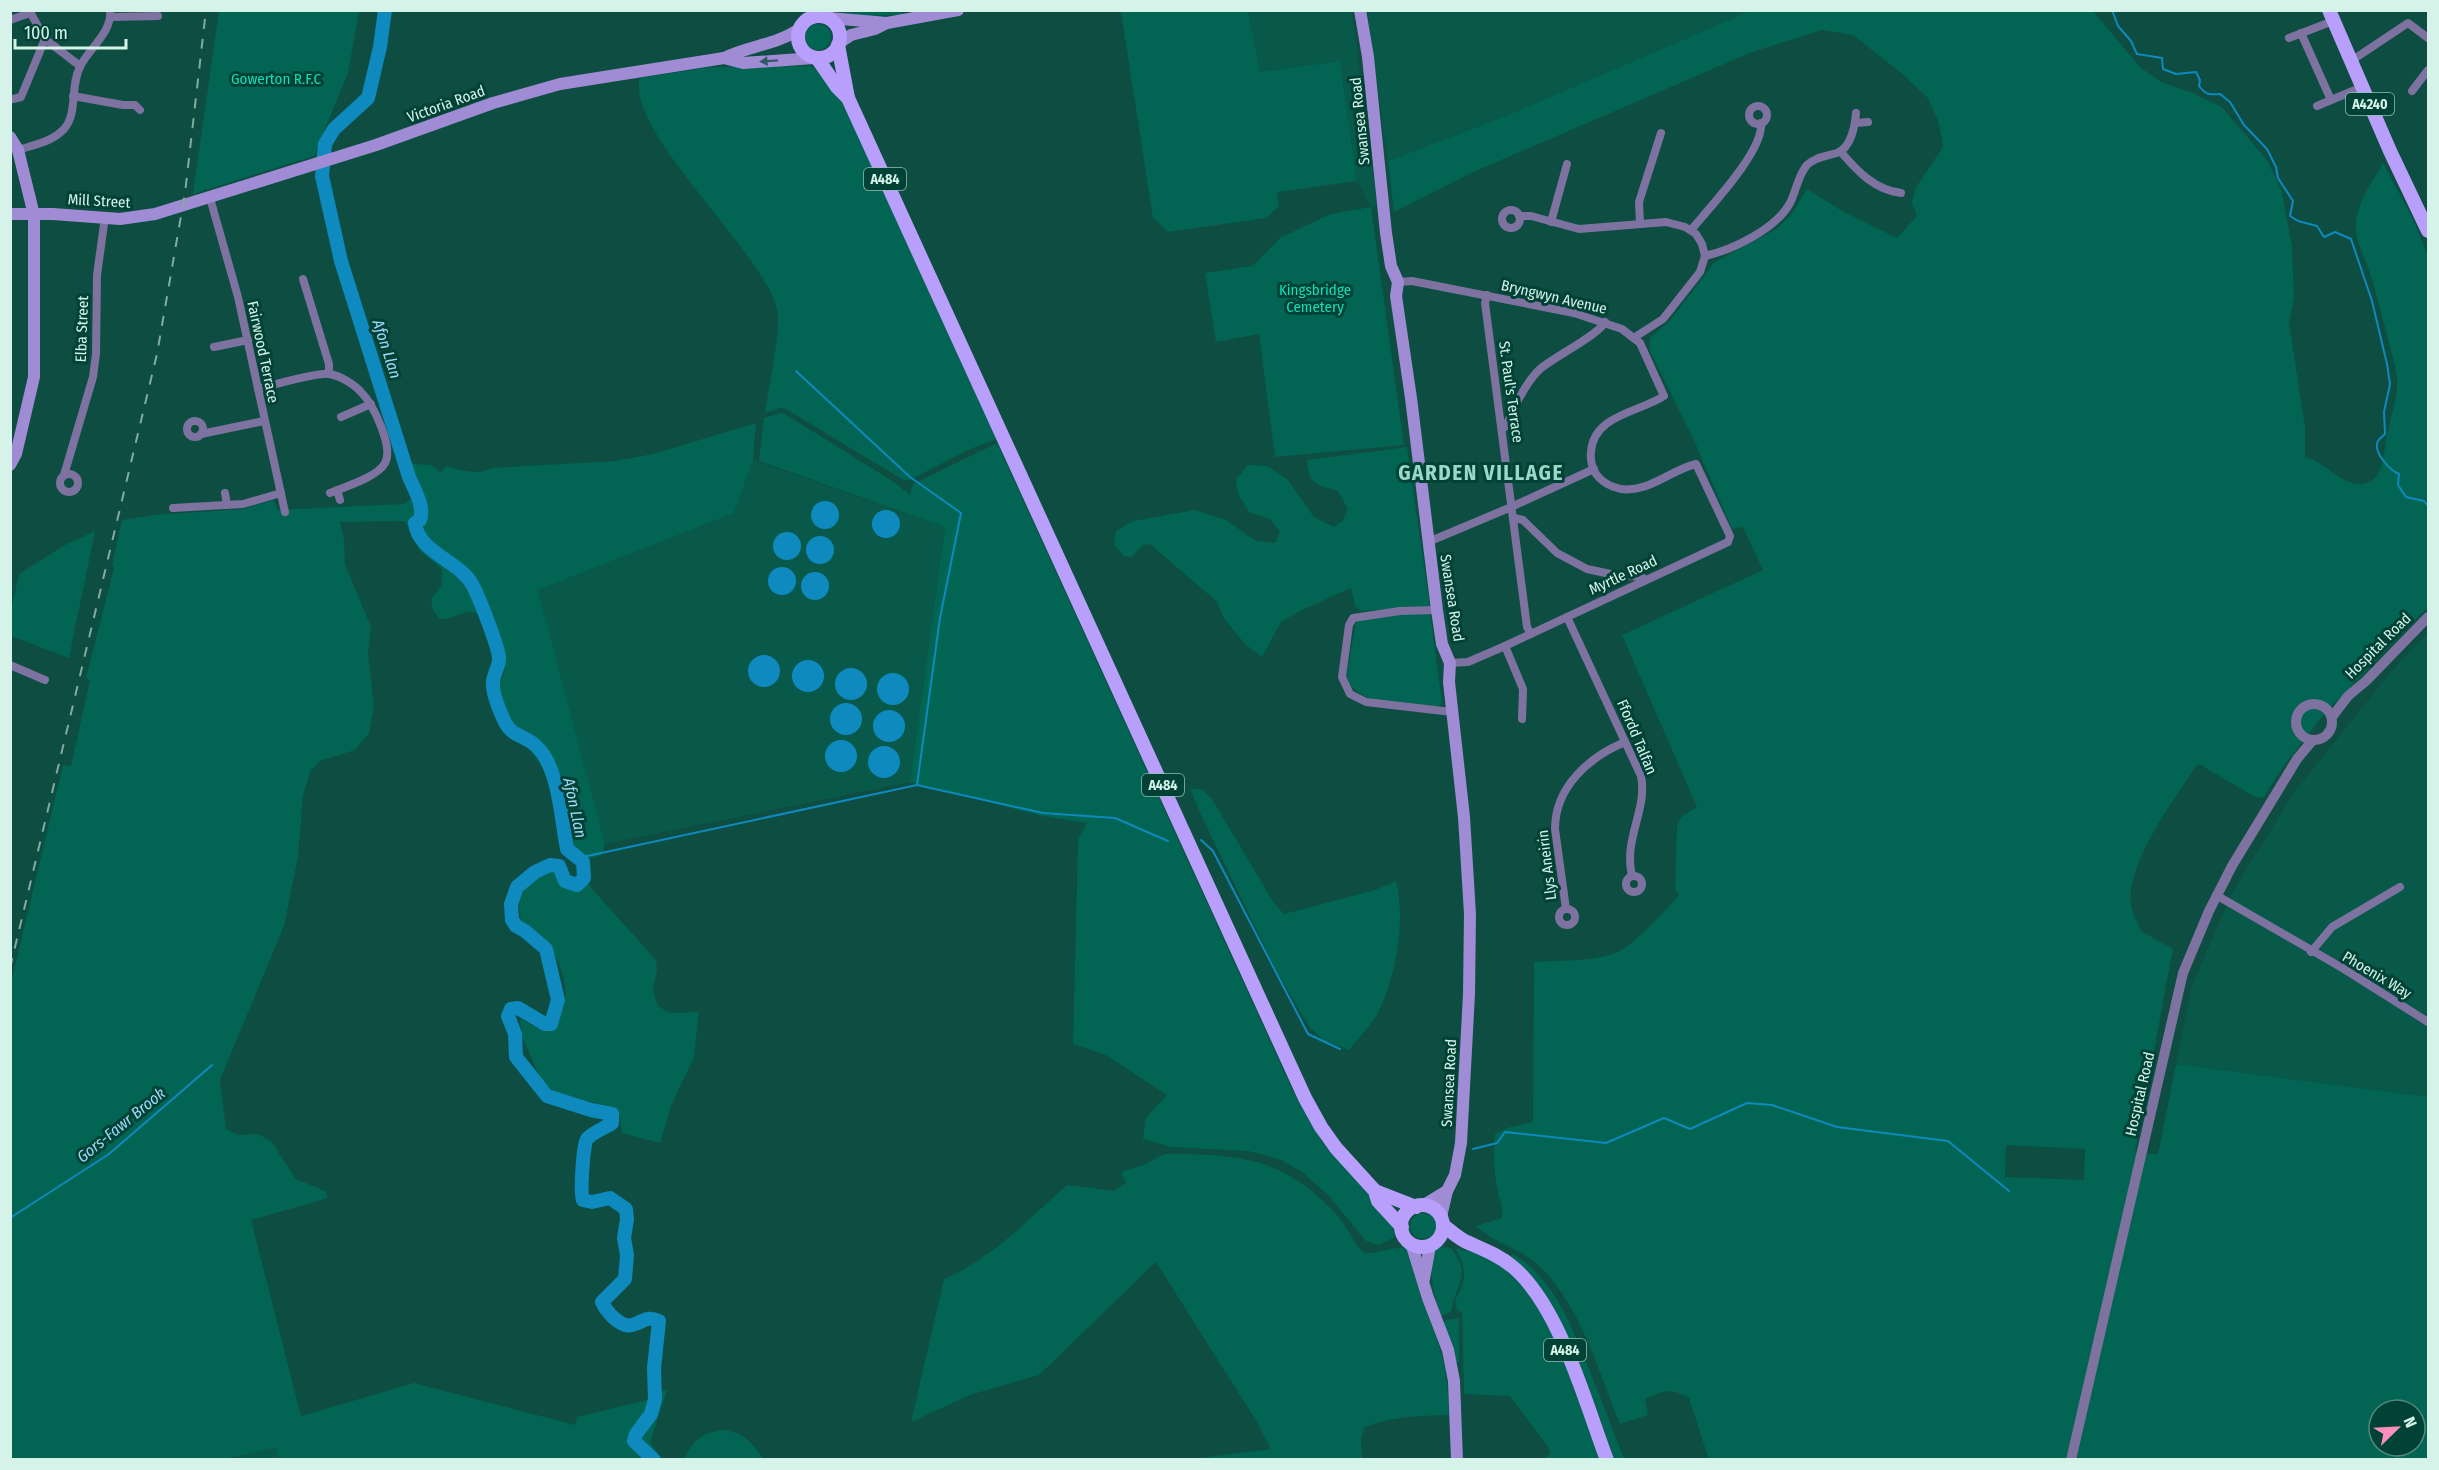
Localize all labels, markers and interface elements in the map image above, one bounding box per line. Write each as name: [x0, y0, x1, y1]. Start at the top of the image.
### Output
scale bar: [15, 12, 126, 50]
text: 100 m: [24, 22, 68, 44]
one-way arrow: [759, 56, 778, 66]
park label: Gowerton R.F.C: [231, 70, 321, 88]
street label: Swansea Road: [1346, 76, 1374, 166]
street label: Victoria Road: [405, 82, 487, 126]
road number: A4240: [2346, 93, 2394, 115]
road number: A484: [864, 168, 906, 190]
street label: Mill Street: [67, 190, 131, 212]
street label: Bryngwyn Avenue: [1499, 276, 1609, 318]
park label: Kingsbridge Cemetery: [1279, 281, 1351, 316]
street label: Elba Street: [72, 295, 92, 363]
street label: Fairwood Terrace: [243, 299, 283, 405]
water label: Afon Llan: [368, 316, 405, 381]
street label: St. Paul's Terrace: [1495, 340, 1527, 444]
district label: GARDEN VILLAGE: [1398, 460, 1564, 486]
street label: Myrtle Road: [1586, 551, 1660, 599]
street label: Swansea Road: [1436, 553, 1468, 643]
street label: Hospital Road: [2341, 609, 2415, 683]
street label: Ffordd Talfan: [1613, 697, 1661, 777]
road number: A484: [1142, 774, 1184, 796]
water label: Afon Llan: [559, 775, 591, 840]
street label: Llys Aneirin: [1534, 829, 1560, 901]
street label: Phoenix Way: [2339, 947, 2415, 1003]
street label: Swansea Road: [1438, 1039, 1460, 1127]
street label: Hospital Road: [2122, 1050, 2158, 1138]
water label: Gors-Fawr Brook: [73, 1084, 169, 1166]
road number: A484: [1544, 1339, 1586, 1361]
north arrow: [2367, 1398, 2427, 1458]
text: N: [2400, 1414, 2421, 1430]

